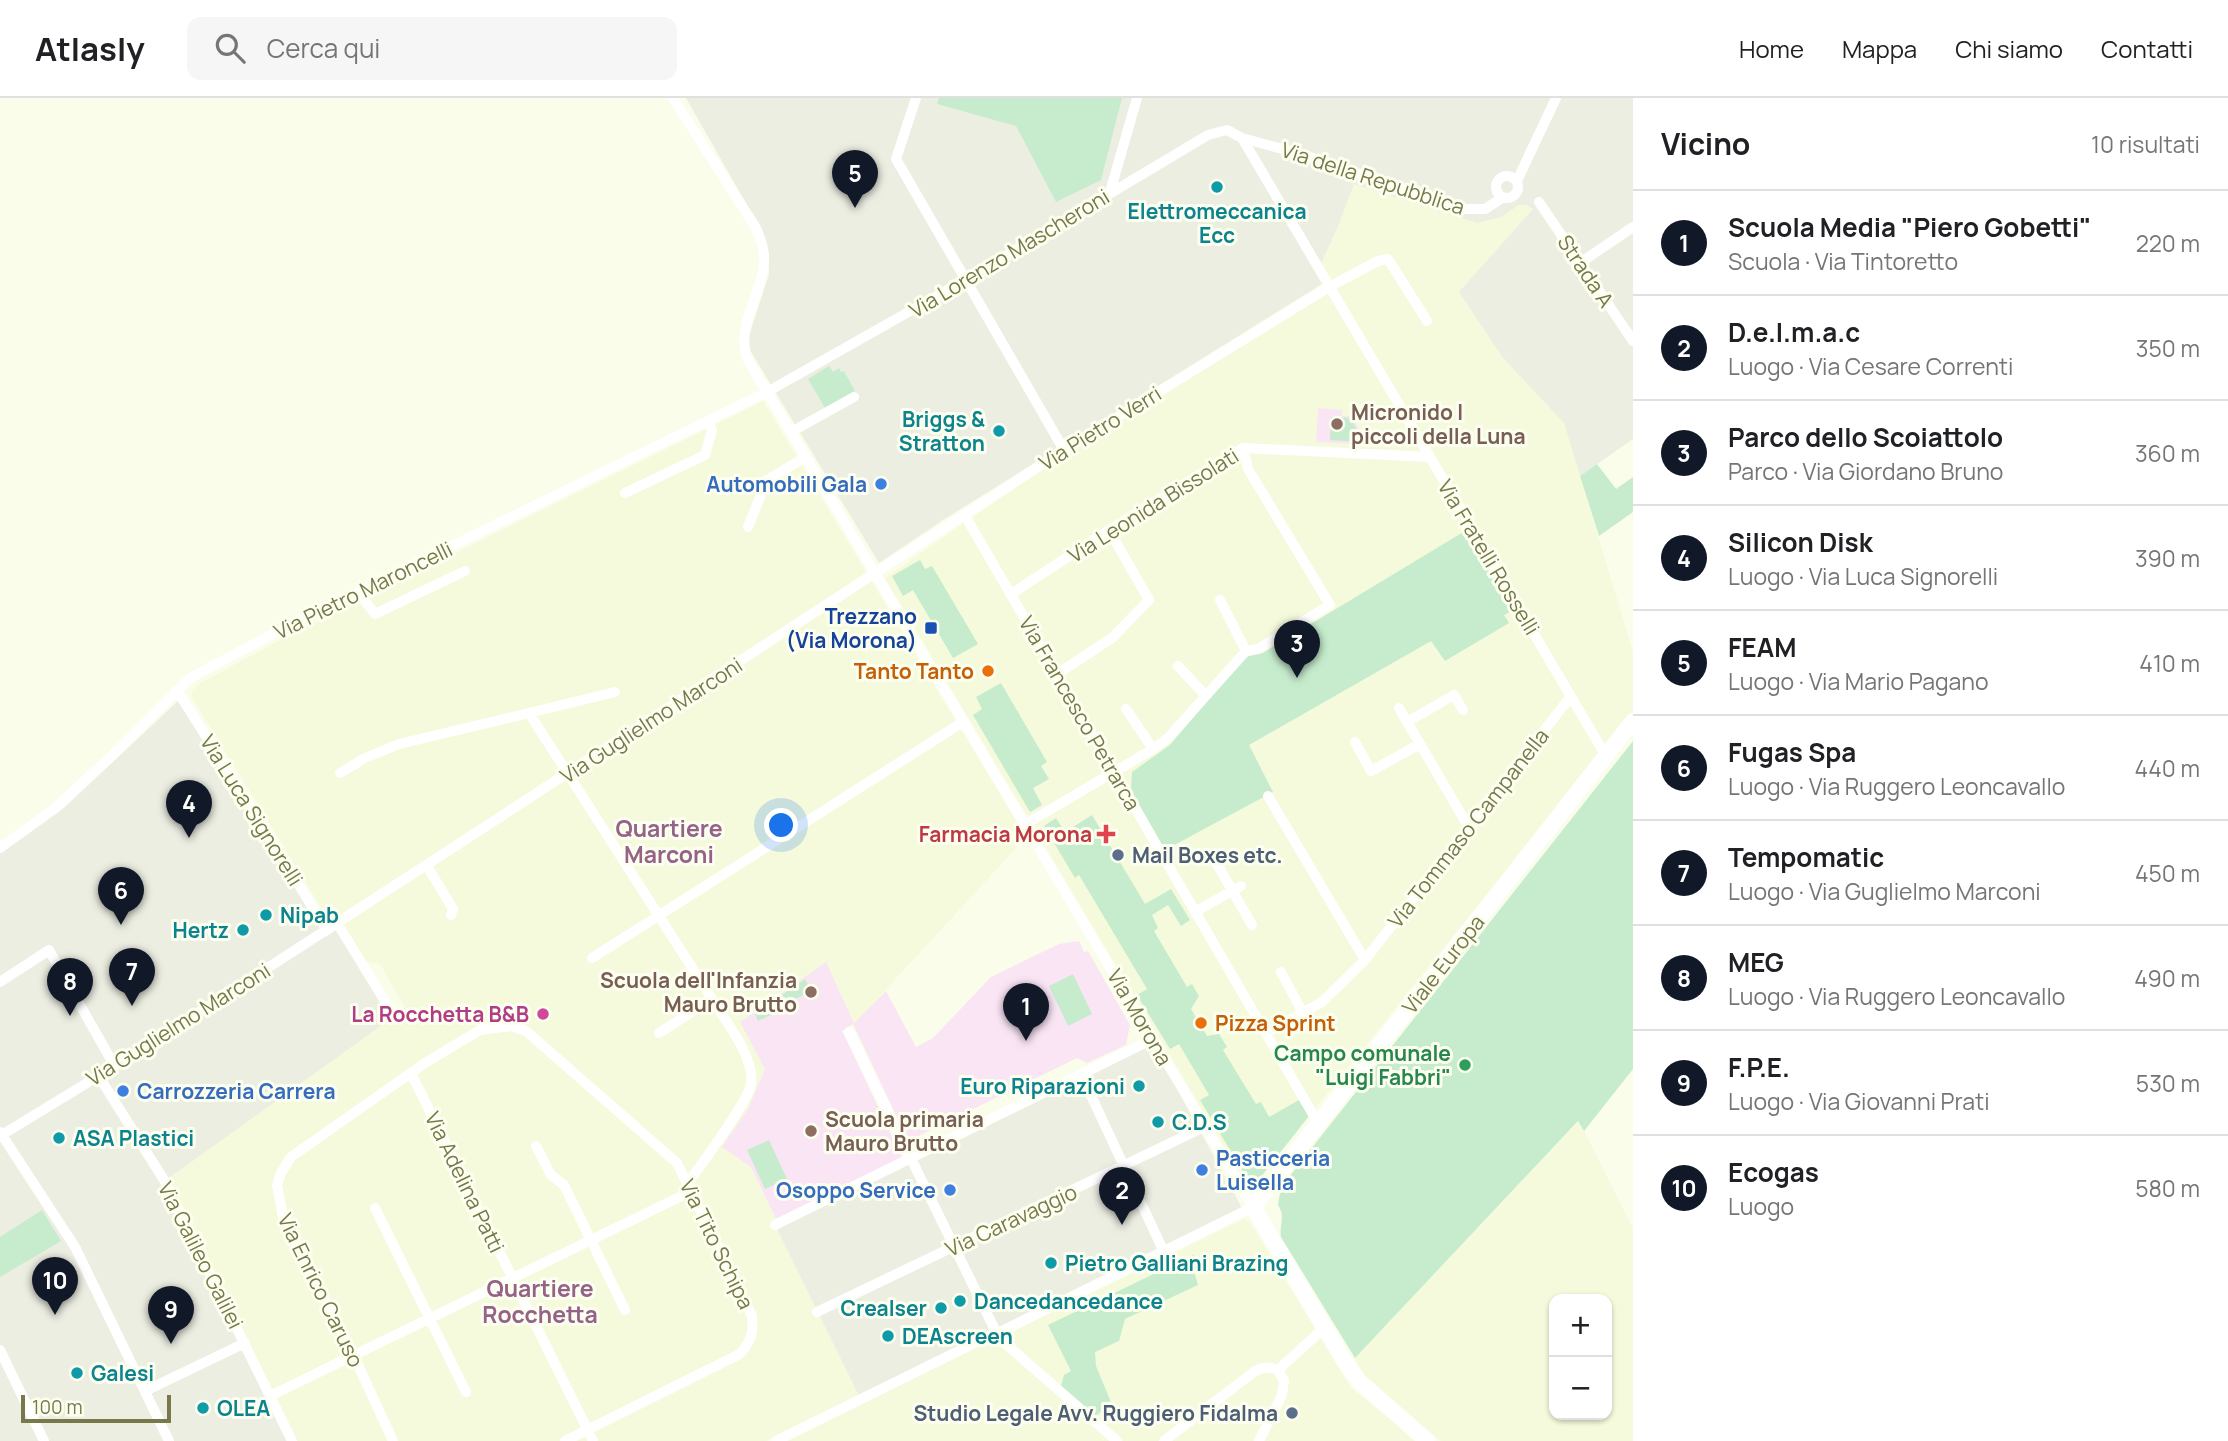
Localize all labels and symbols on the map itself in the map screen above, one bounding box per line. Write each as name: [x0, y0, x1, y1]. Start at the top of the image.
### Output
street label: Via della Repubblica: [1278, 135, 1468, 221]
pin: 5: [832, 150, 878, 208]
marker: Elettromeccanica Ecc: [1209, 179, 1225, 195]
street label: Via Lorenzo Mascheroni: [904, 182, 1114, 324]
place label: Elettromeccanica Ecc: [1127, 197, 1307, 249]
street label: Strada A: [1552, 229, 1620, 313]
street label: Via Pietro Verri: [1034, 379, 1166, 477]
place label: Micronido I piccoli della Luna: [1351, 398, 1526, 450]
place label: Briggs & Stratton: [899, 405, 985, 457]
marker: Micronido I piccoli della Luna: [1329, 416, 1345, 432]
marker: Briggs & Stratton: [991, 423, 1007, 439]
street label: Via Leonida Bissolati: [1062, 441, 1244, 569]
place label: Automobili Gala: [706, 470, 867, 498]
street label: Via Fratelli Rosselli: [1432, 474, 1546, 640]
marker: Automobili Gala: [873, 476, 889, 492]
street label: Via Pietro Maroncelli: [269, 535, 457, 645]
place label: Trezzano (Via Morona): [786, 602, 917, 654]
street label: Via Francesco Petrarca: [1013, 611, 1147, 815]
marker: Trezzano (Via Morona): [923, 620, 939, 636]
pin: 3: [1274, 620, 1320, 678]
street label: Via Guglielmo Marconi: [555, 651, 747, 789]
place label: Tanto Tanto: [854, 657, 974, 685]
marker: Tanto Tanto: [980, 663, 996, 679]
street label: Via Tommaso Campanella: [1381, 722, 1555, 934]
street label: Via Luca Signorelli: [194, 729, 310, 891]
pin: 4: [166, 780, 212, 838]
your location: [764, 808, 798, 842]
district label: Quartiere Marconi: [615, 812, 723, 870]
place label: Farmacia Morona: [919, 820, 1092, 848]
marker: Farmacia Morona: [1098, 826, 1114, 842]
place label: Mail Boxes etc.: [1132, 841, 1283, 869]
marker: Mail Boxes etc.: [1110, 847, 1126, 863]
pin: 6: [98, 867, 144, 925]
place label: Nipab: [280, 901, 339, 929]
marker: Nipab: [258, 907, 274, 923]
street label: Viale Europa: [1395, 909, 1491, 1019]
place label: Hertz: [173, 916, 229, 944]
marker: Hertz: [235, 922, 251, 938]
pin: 7: [109, 948, 155, 1006]
street label: Via Guglielmo Marconi: [81, 956, 275, 1092]
pin: 8: [47, 958, 93, 1016]
street label: Via Morona: [1101, 964, 1179, 1070]
place label: Scuola dell'Infanzia Mauro Brutto: [600, 966, 797, 1018]
pin: 1: [1003, 983, 1049, 1041]
marker: Scuola dell'Infanzia Mauro Brutto: [803, 984, 819, 1000]
place label: La Rocchetta B&B: [351, 1000, 529, 1028]
marker: La Rocchetta B&B: [535, 1006, 551, 1022]
place label: Pizza Sprint: [1215, 1009, 1336, 1037]
marker: Pizza Sprint: [1193, 1015, 1209, 1031]
place label: Campo comunale "Luigi Fabbri": [1274, 1039, 1451, 1091]
marker: Campo comunale "Luigi Fabbri": [1457, 1057, 1473, 1073]
place label: Euro Riparazioni: [960, 1072, 1125, 1100]
place label: Carrozzeria Carrera: [137, 1077, 336, 1105]
marker: Euro Riparazioni: [1131, 1078, 1147, 1094]
marker: Carrozzeria Carrera: [115, 1083, 131, 1099]
place label: Scuola primaria Mauro Brutto: [825, 1105, 984, 1157]
street label: Via Adelina Patti: [419, 1107, 511, 1257]
place label: C.D.S: [1172, 1108, 1227, 1136]
marker: C.D.S: [1150, 1114, 1166, 1130]
marker: Scuola primaria Mauro Brutto: [803, 1123, 819, 1139]
place label: ASA Plastici: [73, 1124, 194, 1152]
marker: ASA Plastici: [51, 1130, 67, 1146]
place label: Pasticceria Luisella: [1216, 1144, 1330, 1196]
marker: Pasticceria Luisella: [1194, 1162, 1210, 1178]
pin: 2: [1099, 1167, 1145, 1225]
street label: Via Tito Schipa: [673, 1174, 761, 1314]
place label: Osoppo Service: [776, 1176, 936, 1204]
street label: Via Galileo Galilei: [152, 1177, 250, 1333]
street label: Via Caravaggio: [941, 1177, 1081, 1263]
marker: Osoppo Service: [942, 1182, 958, 1198]
street label: Via Enrico Caruso: [272, 1208, 370, 1372]
place label: Pietro Galliani Brazing: [1065, 1249, 1288, 1277]
marker: Pietro Galliani Brazing: [1043, 1255, 1059, 1271]
pin: 10: [32, 1257, 78, 1315]
district label: Quartiere Rocchetta: [482, 1272, 598, 1330]
pin: 9: [148, 1286, 194, 1344]
place label: Dancedancedance: [974, 1287, 1163, 1315]
marker: Dancedancedance: [952, 1293, 968, 1309]
place label: Crealser: [841, 1294, 927, 1322]
marker: Crealser: [933, 1300, 949, 1316]
place label: DEAscreen: [902, 1322, 1013, 1350]
marker: DEAscreen: [880, 1328, 896, 1344]
place label: Galesi: [91, 1359, 154, 1387]
marker: Galesi: [69, 1365, 85, 1381]
scale bar: [21, 1392, 172, 1424]
place label: OLEA: [217, 1394, 270, 1422]
place label: Studio Legale Avv. Ruggiero Fidalma: [913, 1399, 1278, 1427]
marker: OLEA: [195, 1400, 211, 1416]
marker: Studio Legale Avv. Ruggiero Fidalma: [1284, 1405, 1300, 1421]

